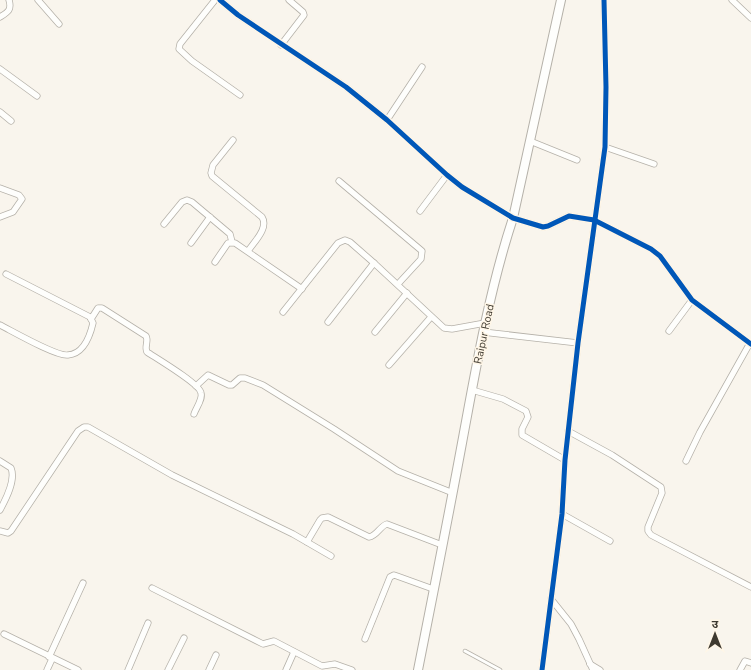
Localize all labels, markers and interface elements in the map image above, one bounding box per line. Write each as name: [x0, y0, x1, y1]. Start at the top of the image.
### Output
street label: Raipur Road: [470, 303, 498, 365]
north arrow: [695, 614, 735, 654]
text: उ: [712, 617, 719, 632]

